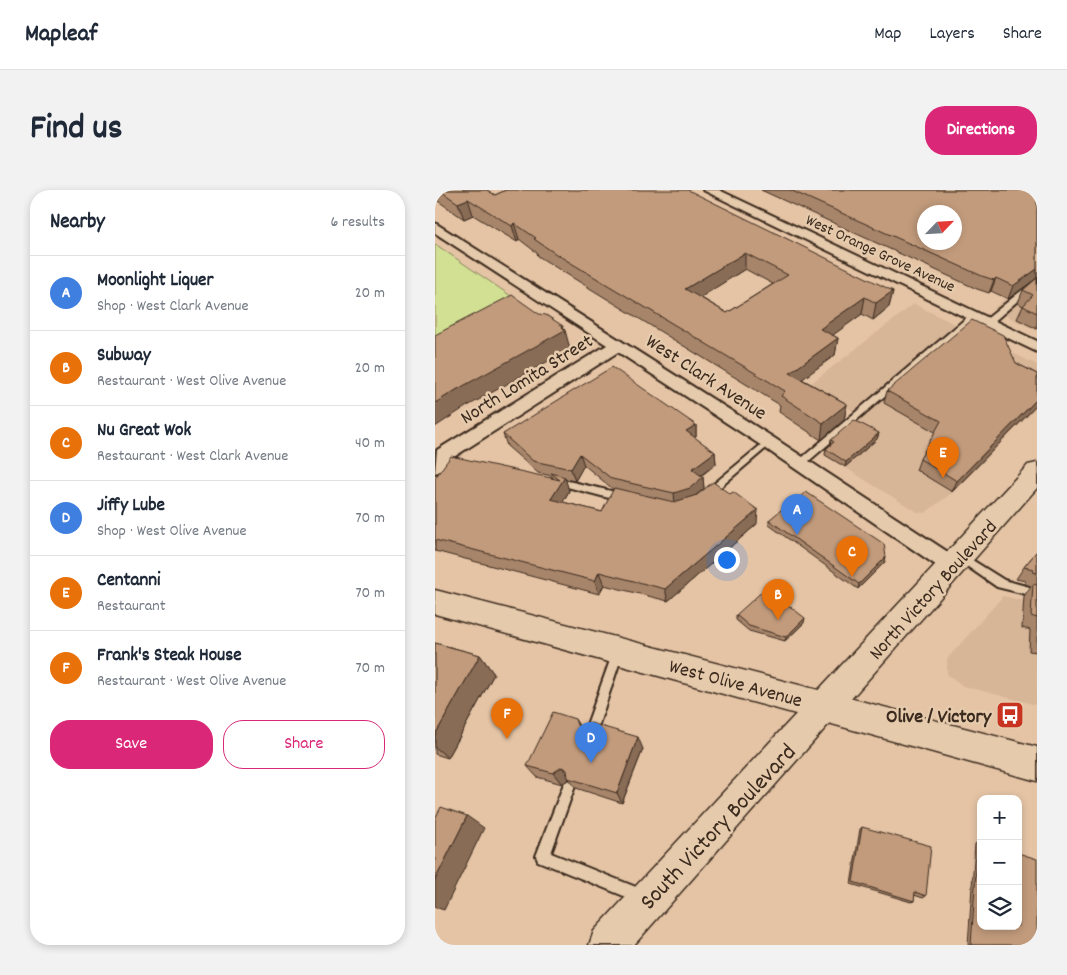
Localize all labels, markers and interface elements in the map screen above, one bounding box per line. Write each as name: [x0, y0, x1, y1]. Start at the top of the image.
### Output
text: Mapleaf: [25, 18, 97, 52]
text: Map: [874, 22, 901, 47]
text: Layers: [929, 22, 975, 47]
text: Share: [1003, 22, 1042, 47]
text: Find us: [30, 105, 122, 155]
button: Directions: [925, 106, 1037, 155]
north arrow: [917, 205, 962, 250]
text: Nearby: [50, 208, 105, 238]
street label: West Orange Grove Avenue: [801, 209, 958, 299]
text: 6 results: [330, 211, 385, 234]
text: Moonlight Liquer: [97, 268, 214, 295]
text: A: [62, 282, 70, 305]
text: 20 m: [355, 282, 385, 305]
text: Shop · West Clark Avenue: [97, 295, 249, 318]
street label: North Lomita Street: [456, 328, 599, 433]
street label: West Clark Avenue: [639, 329, 772, 428]
text: Subway: [97, 343, 151, 370]
text: B: [62, 357, 70, 380]
text: 20 m: [355, 357, 385, 380]
text: Restaurant · West Olive Avenue: [97, 370, 286, 393]
text: Nu Great Wok: [97, 418, 191, 445]
text: C: [62, 432, 70, 455]
text: 40 m: [355, 432, 385, 455]
pin: E: [927, 437, 959, 478]
text: Restaurant · West Clark Avenue: [97, 445, 288, 468]
text: Jiffy Lube: [97, 493, 165, 520]
pin: A: [781, 494, 813, 535]
text: D: [62, 507, 70, 530]
text: 70 m: [355, 507, 385, 530]
street label: North Victory Boulevard: [864, 515, 1005, 667]
text: Shop · West Olive Avenue: [97, 520, 246, 543]
pin: C: [836, 536, 868, 577]
your location: [714, 547, 740, 573]
text: Centanni: [97, 568, 160, 595]
pin: B: [762, 579, 794, 620]
text: E: [62, 582, 70, 605]
text: 70 m: [355, 582, 385, 605]
text: Restaurant: [97, 595, 166, 618]
text: Frank's Steak House: [97, 643, 242, 670]
street label: West Olive Avenue: [665, 654, 805, 716]
text: F: [62, 657, 70, 680]
text: 70 m: [355, 657, 385, 680]
text: Restaurant · West Olive Avenue: [97, 670, 286, 693]
pin: F: [491, 698, 523, 739]
bus stop icon: Olive / Victory: [995, 700, 1025, 730]
place label: Olive / Victory: [886, 704, 992, 732]
button: Save: [50, 720, 213, 769]
button: Share: [223, 720, 385, 769]
pin: D: [575, 722, 607, 763]
street label: South Victory Boulevard: [633, 737, 805, 919]
map controls: [977, 795, 1022, 930]
button: +: [977, 795, 1022, 840]
button: −: [977, 840, 1022, 885]
button: layers: [977, 885, 1022, 930]

